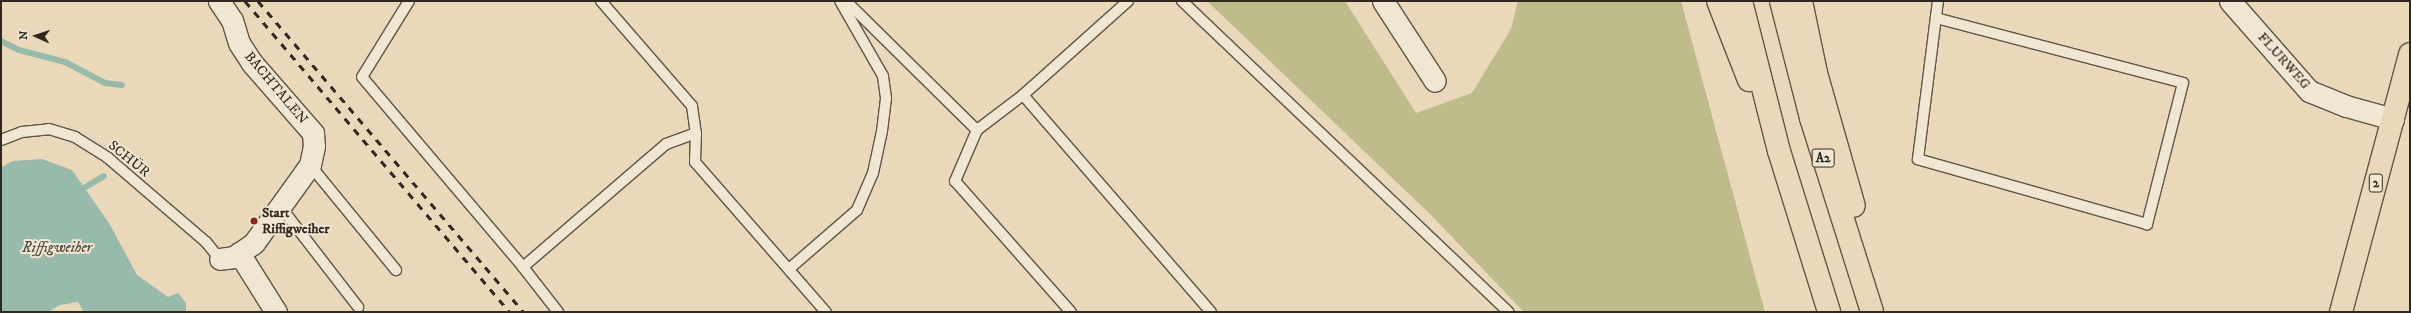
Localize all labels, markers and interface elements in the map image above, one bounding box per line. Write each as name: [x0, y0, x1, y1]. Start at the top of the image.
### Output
north arrow: [16, 16, 56, 56]
street label: FLURWEG: [2254, 29, 2314, 93]
text: N: [17, 30, 31, 40]
street label: BACHTALEN: [241, 48, 311, 128]
street label: SCHÜR: [105, 137, 153, 181]
road number: A2: [1811, 147, 1835, 169]
road number: 2: [2368, 172, 2384, 194]
place label: Start Riffigweiher: [262, 205, 330, 238]
marker: Start Riffigweiher: [249, 216, 259, 226]
water label: Riffigweiher: [22, 239, 92, 257]

